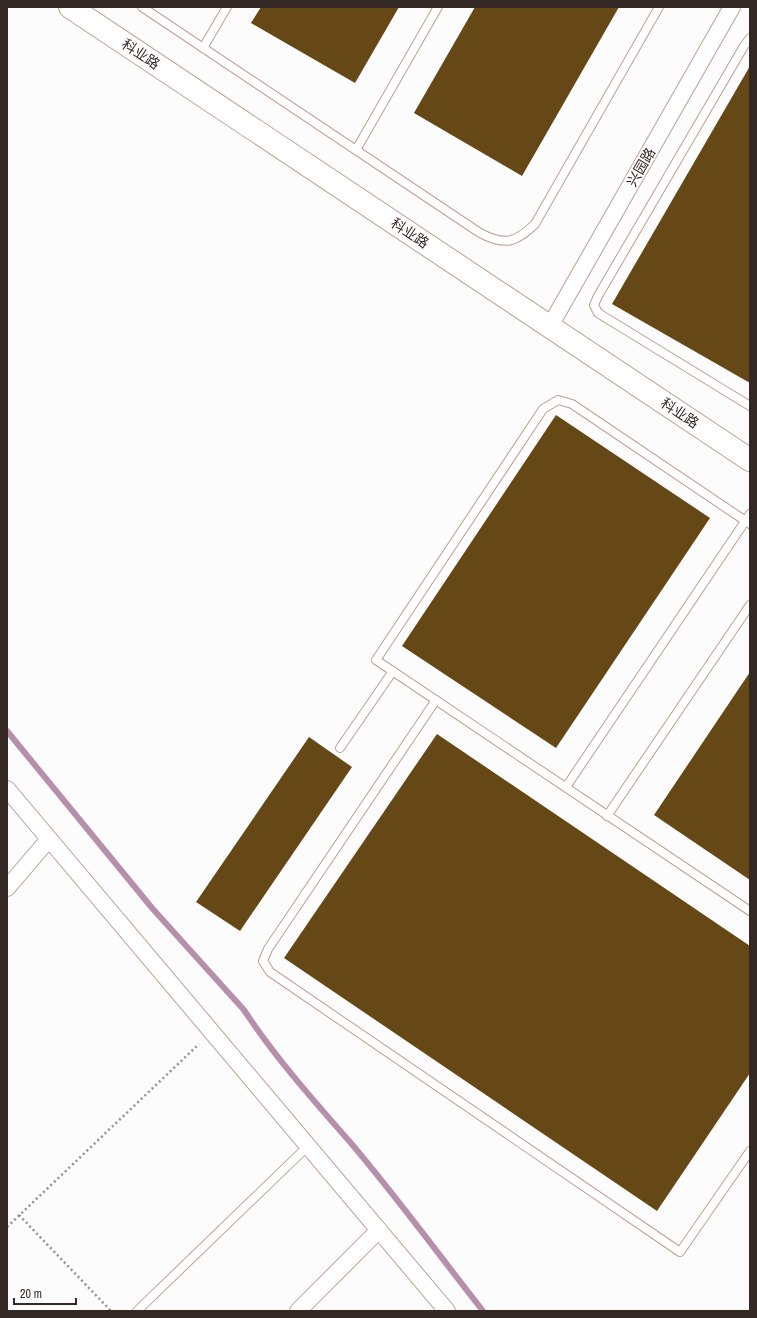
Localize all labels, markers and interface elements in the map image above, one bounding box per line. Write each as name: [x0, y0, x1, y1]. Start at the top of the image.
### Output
street label: 科业路: [119, 35, 163, 73]
street label: 兴园路: [623, 144, 659, 190]
street label: 科业路: [388, 214, 432, 252]
street label: 科业路: [658, 394, 702, 432]
scale bar: [14, 1280, 76, 1306]
text: 20 m: [20, 1286, 42, 1302]

